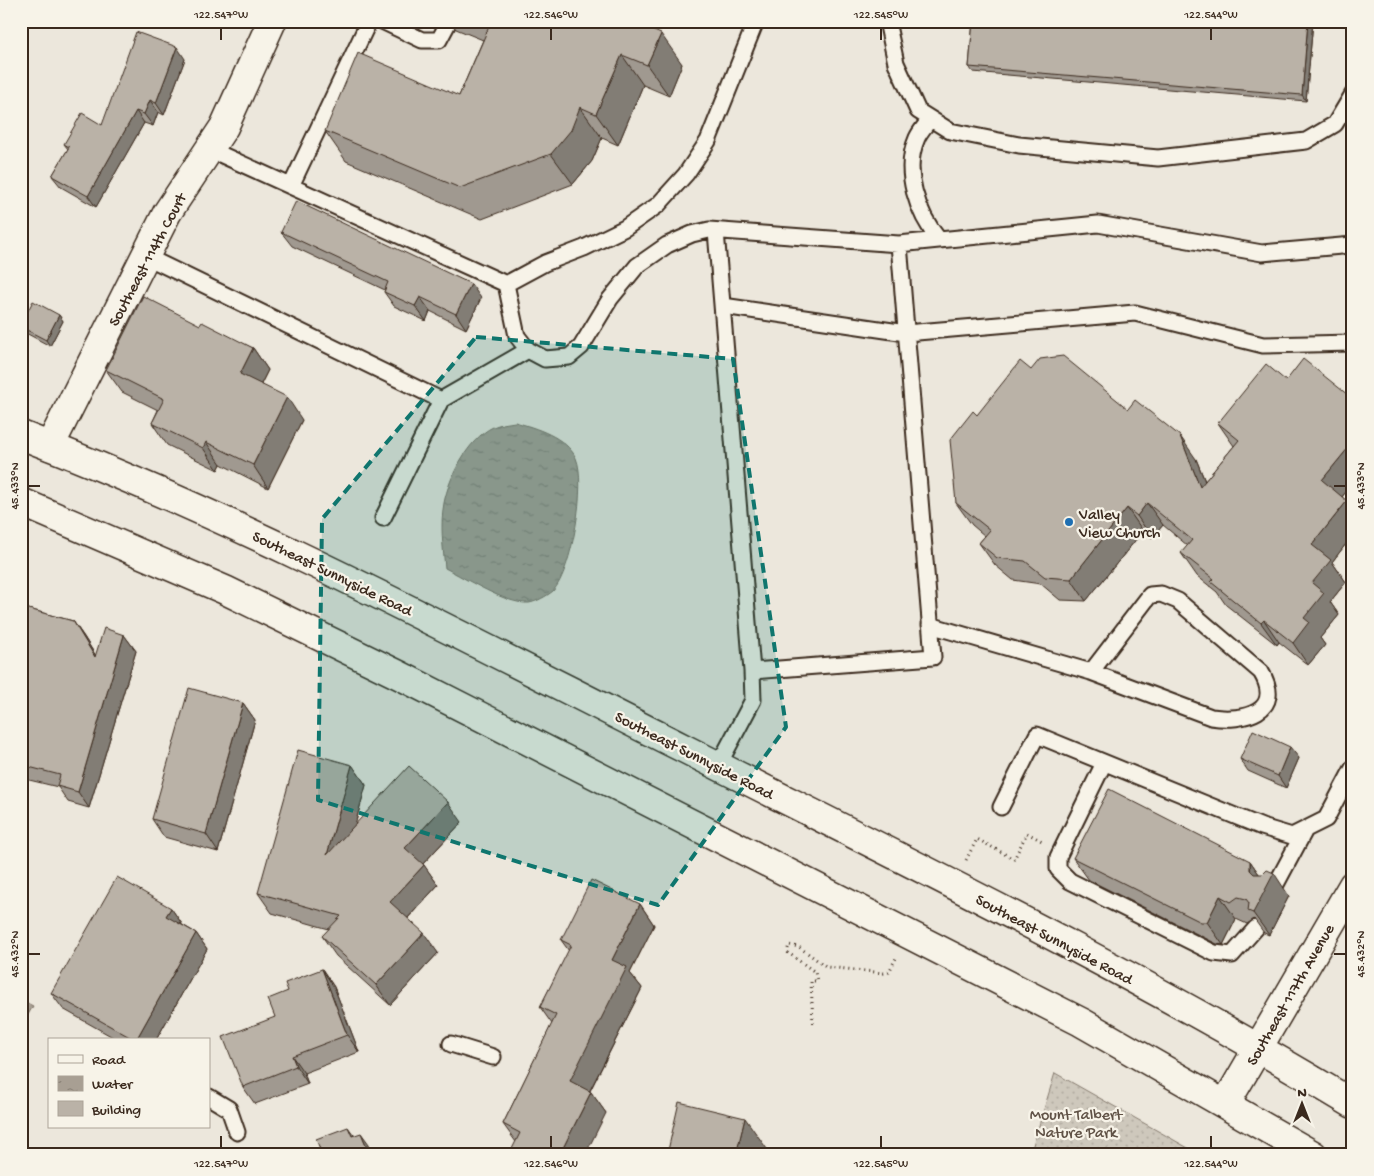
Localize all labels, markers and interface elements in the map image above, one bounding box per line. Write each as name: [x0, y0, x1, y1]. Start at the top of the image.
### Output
text: 122.547°W: [193, 9, 248, 23]
text: 122.546°W: [523, 9, 578, 23]
text: 122.545°W: [853, 9, 908, 23]
text: 122.544°W: [1183, 9, 1238, 23]
street label: Southeast 114th Court: [106, 190, 193, 330]
text: 45.433°N: [9, 462, 23, 510]
text: 45.433°N: [1355, 462, 1369, 510]
place label: Valley View Church: [1078, 507, 1161, 544]
marker: Valley View Church: [1063, 516, 1075, 528]
street label: Southeast Sunnyside Road: [248, 528, 416, 623]
street label: Southeast Sunnyside Road: [611, 709, 777, 806]
street label: Southeast Sunnyside Road: [971, 892, 1137, 991]
street label: Southeast 117th Avenue: [1244, 921, 1341, 1070]
text: 45.432°N: [9, 930, 23, 977]
text: 45.432°N: [1355, 930, 1369, 977]
legend: [48, 1038, 210, 1128]
text: Road: [92, 1052, 126, 1070]
text: Water: [92, 1076, 134, 1094]
north arrow: [1276, 1078, 1326, 1128]
text: N: [1297, 1085, 1307, 1102]
text: Building: [91, 1102, 141, 1120]
park label: Mount Talbert Nature Park: [1030, 1107, 1124, 1144]
text: 122.547°W: [193, 1158, 248, 1172]
text: 122.546°W: [523, 1158, 578, 1172]
text: 122.545°W: [853, 1158, 908, 1172]
text: 122.544°W: [1183, 1158, 1238, 1172]

